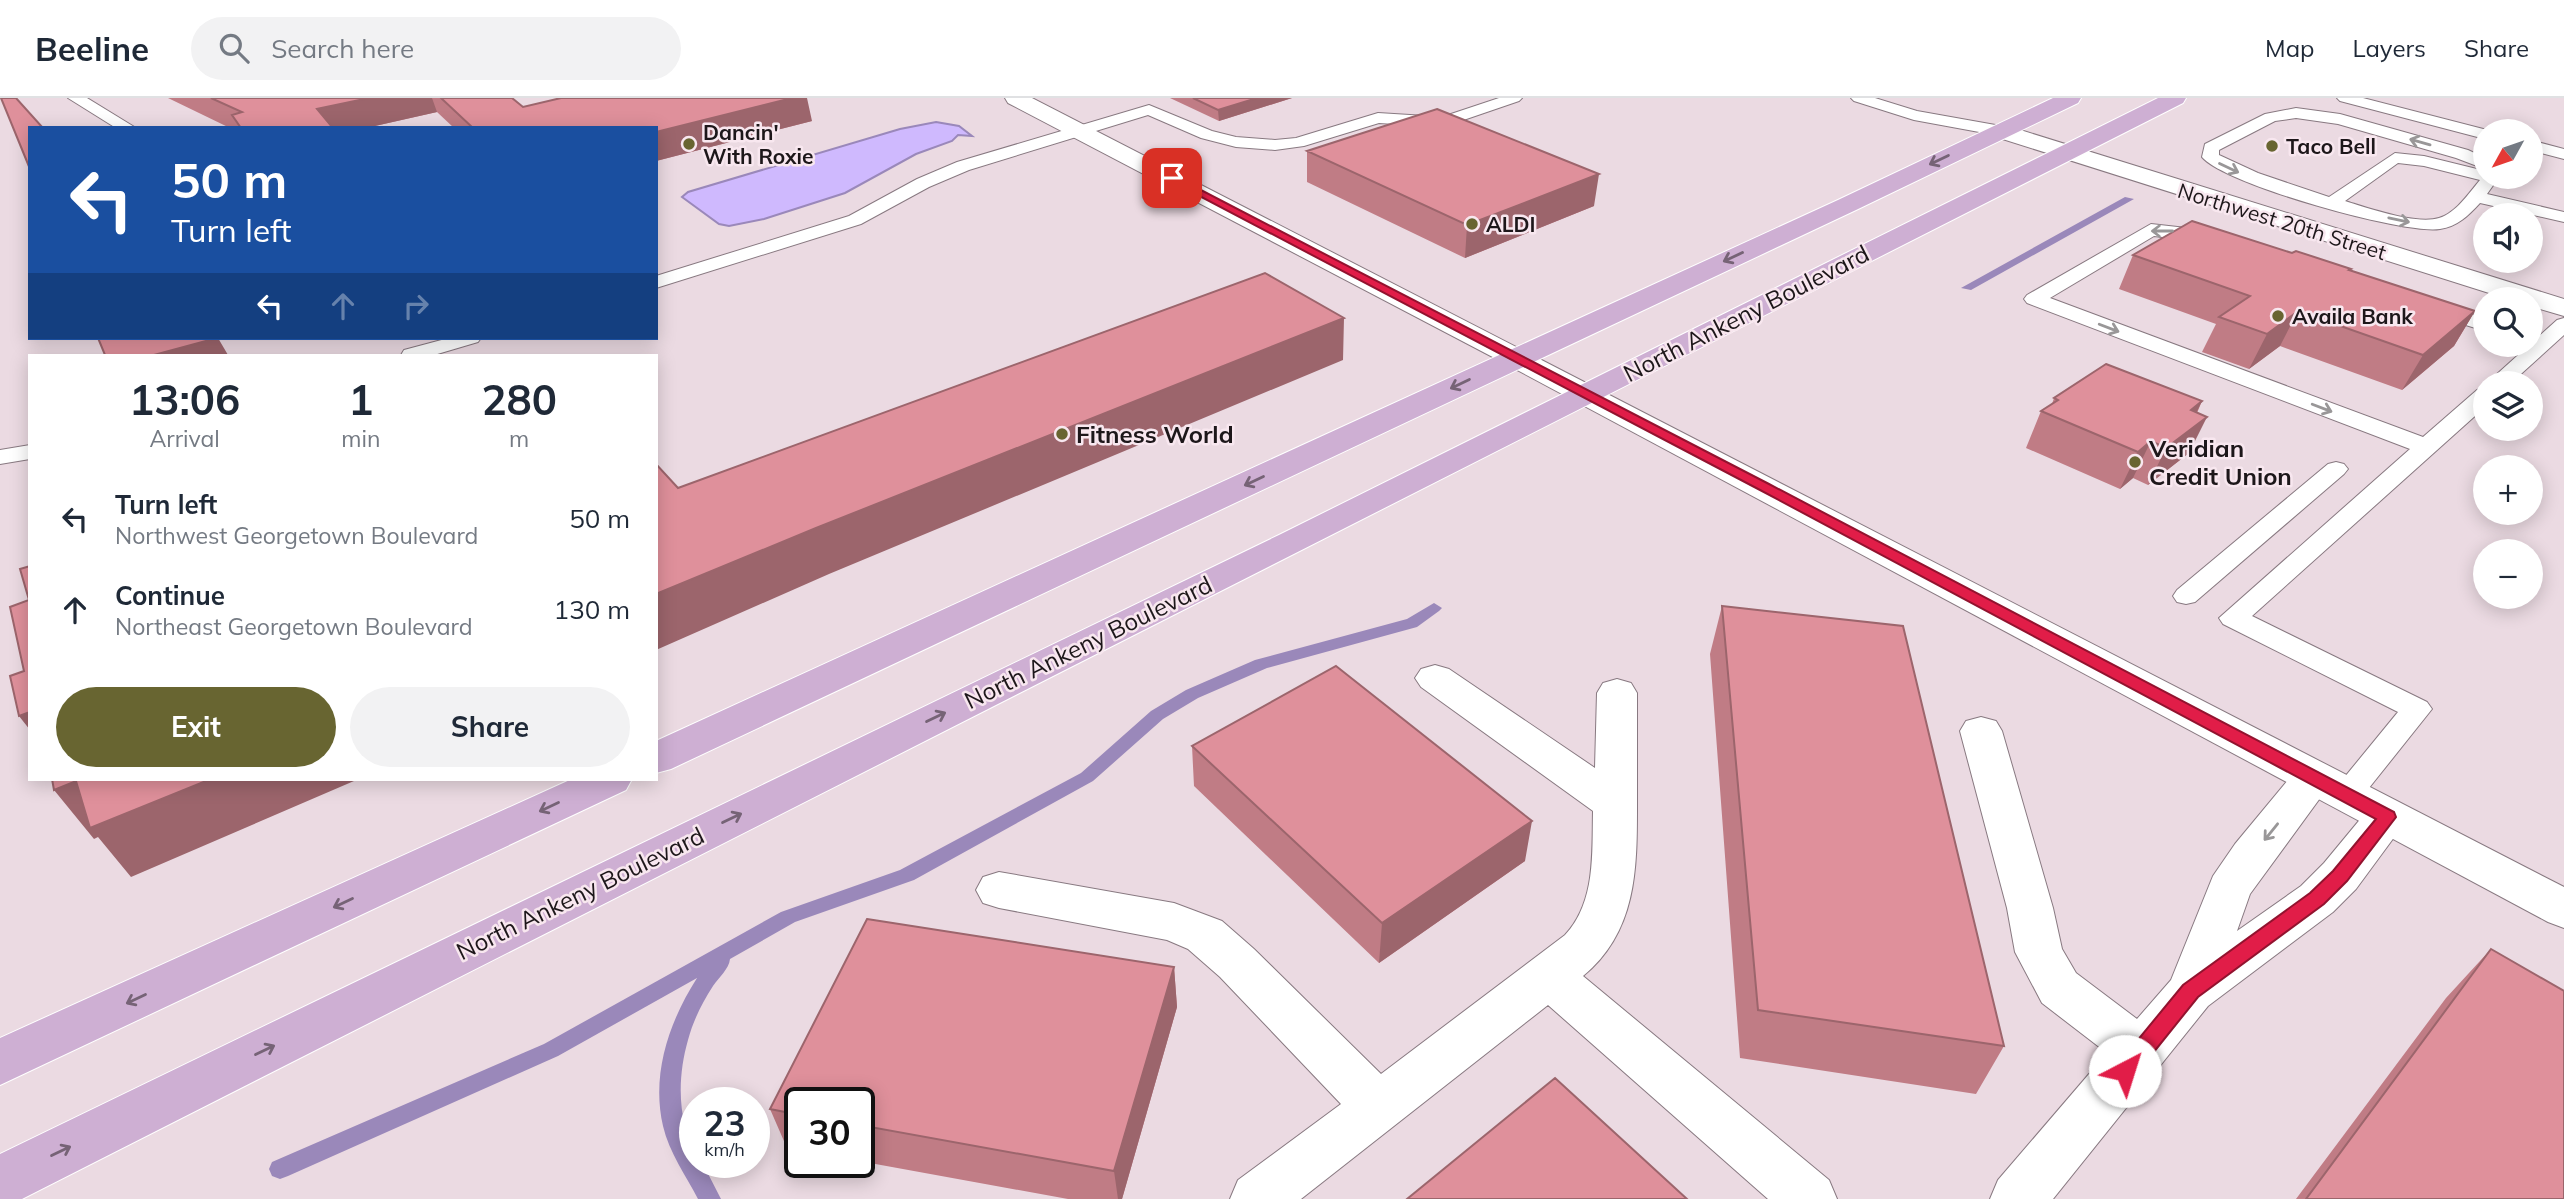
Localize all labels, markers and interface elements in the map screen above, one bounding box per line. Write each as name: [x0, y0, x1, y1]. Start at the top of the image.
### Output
search box: [191, 17, 681, 80]
text: Beeline: [35, 28, 149, 69]
icon: search: [215, 29, 253, 67]
text: Search here: [271, 32, 414, 65]
text: Map: [2265, 33, 2314, 63]
text: Layers: [2352, 33, 2426, 63]
text: Share: [2464, 33, 2529, 63]
place label: Dancin' With Roxie: [703, 119, 814, 169]
north arrow: [2473, 119, 2543, 189]
map controls: [2473, 119, 2543, 609]
place label: Taco Bell: [2286, 133, 2376, 159]
one-way arrow: [2410, 135, 2432, 148]
marker: Dancin' With Roxie: [681, 136, 697, 152]
marker: Taco Bell: [2264, 138, 2280, 154]
pin: [1142, 148, 1202, 208]
text: 50 m: [171, 149, 287, 210]
icon: left: [56, 154, 147, 245]
one-way arrow: [1929, 154, 1950, 167]
icon: arrive: [1153, 159, 1191, 197]
one-way arrow: [2217, 162, 2239, 175]
street label: Northwest 20th Street: [2175, 177, 2389, 265]
button: sound: [2473, 203, 2543, 273]
text: Turn left: [171, 210, 291, 250]
place label: ALDI: [1486, 211, 1535, 237]
one-way arrow: [2387, 213, 2410, 227]
marker: ALDI: [1464, 216, 1480, 232]
one-way arrow: [2151, 224, 2174, 237]
street label: North Ankeny Boulevard: [1618, 238, 1874, 388]
one-way arrow: [1723, 251, 1744, 264]
icon: left: [251, 287, 289, 325]
icon: ahead: [324, 287, 362, 325]
icon: right: [397, 287, 435, 325]
button: search: [2473, 287, 2543, 357]
place label: Availa Bank: [2292, 303, 2413, 329]
marker: Availa Bank: [2270, 308, 2286, 324]
one-way arrow: [2098, 322, 2120, 335]
button: layers: [2473, 371, 2543, 441]
text: 13:06: [129, 373, 240, 426]
text: 1: [348, 373, 373, 426]
text: 280: [481, 373, 557, 426]
one-way arrow: [1450, 378, 1471, 392]
one-way arrow: [2311, 402, 2333, 415]
place label: Fitness World: [1076, 419, 1234, 449]
text: Arrival: [149, 424, 220, 453]
text: min: [341, 424, 380, 453]
text: m: [509, 424, 529, 453]
marker: Fitness World: [1054, 426, 1070, 442]
place label: Veridian Credit Union: [2148, 433, 2292, 491]
marker: Veridian Credit Union: [2127, 454, 2143, 470]
button: +: [2473, 455, 2543, 525]
one-way arrow: [1244, 475, 1265, 488]
text: Turn left: [115, 488, 217, 521]
icon: left: [56, 500, 94, 538]
text: 50 m: [569, 502, 630, 535]
text: Northwest Georgetown Boulevard: [115, 521, 478, 550]
button: −: [2473, 539, 2543, 609]
street label: North Ankeny Boulevard: [959, 569, 1217, 715]
text: Continue: [115, 579, 225, 612]
icon: ahead: [56, 591, 94, 629]
text: 130 m: [554, 593, 630, 626]
text: Northeast Georgetown Boulevard: [115, 612, 473, 641]
button: Exit: [56, 687, 336, 767]
button: Share: [350, 687, 630, 767]
one-way arrow: [925, 709, 946, 723]
one-way arrow: [539, 801, 560, 815]
one-way arrow: [721, 810, 742, 824]
street label: North Ankeny Boulevard: [451, 820, 709, 966]
one-way arrow: [2263, 822, 2278, 840]
one-way arrow: [333, 897, 354, 910]
one-way arrow: [126, 993, 147, 1006]
position arrow: [2088, 1034, 2162, 1108]
one-way arrow: [254, 1043, 275, 1057]
speed limit sign: 30: [784, 1087, 875, 1178]
text: 23: [703, 1101, 746, 1145]
text: km/h: [704, 1138, 745, 1161]
one-way arrow: [50, 1144, 71, 1158]

